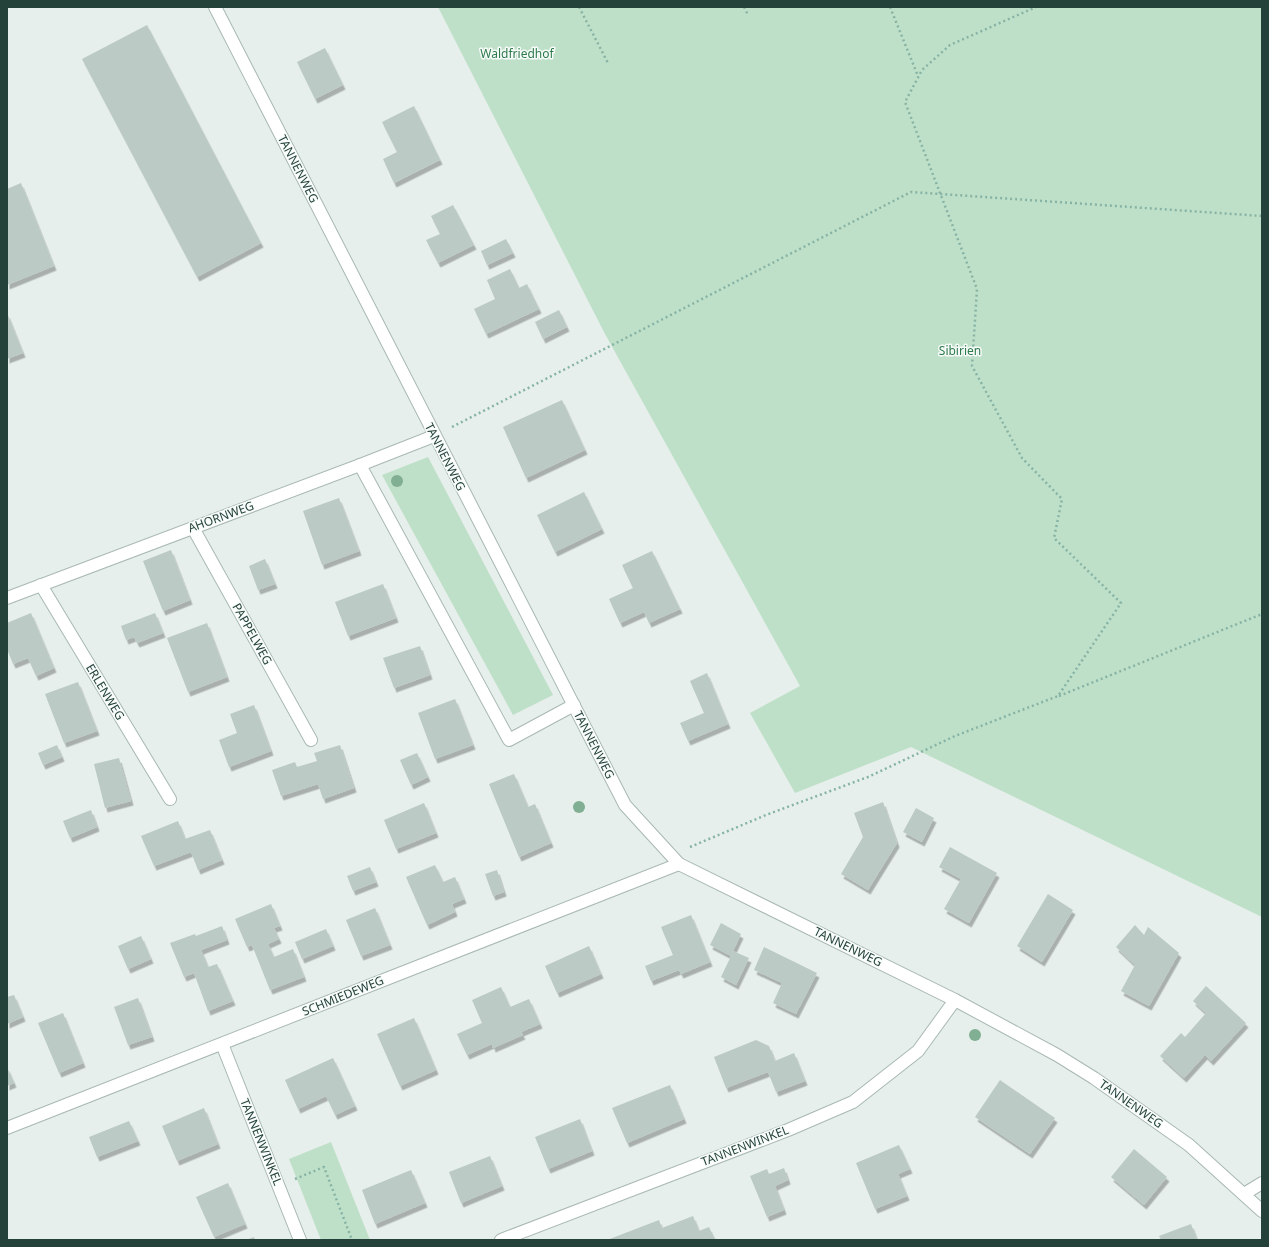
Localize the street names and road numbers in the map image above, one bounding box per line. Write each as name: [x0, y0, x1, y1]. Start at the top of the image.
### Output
street label: TANNENWEG: [274, 132, 323, 206]
street label: TANNENWEG: [421, 420, 470, 494]
street label: AHORNWEG: [185, 497, 256, 536]
street label: PAPPELWEG: [228, 600, 276, 668]
street label: ERLENWEG: [82, 660, 129, 723]
street label: TANNENWEG: [570, 708, 619, 782]
street label: TANNENWEG: [811, 923, 885, 970]
street label: SCHMIEDEWEG: [299, 971, 386, 1020]
street label: TANNENWEG: [1096, 1075, 1167, 1132]
street label: TANNENWINKEL: [236, 1096, 287, 1188]
street label: TANNENWINKEL: [699, 1121, 791, 1170]

